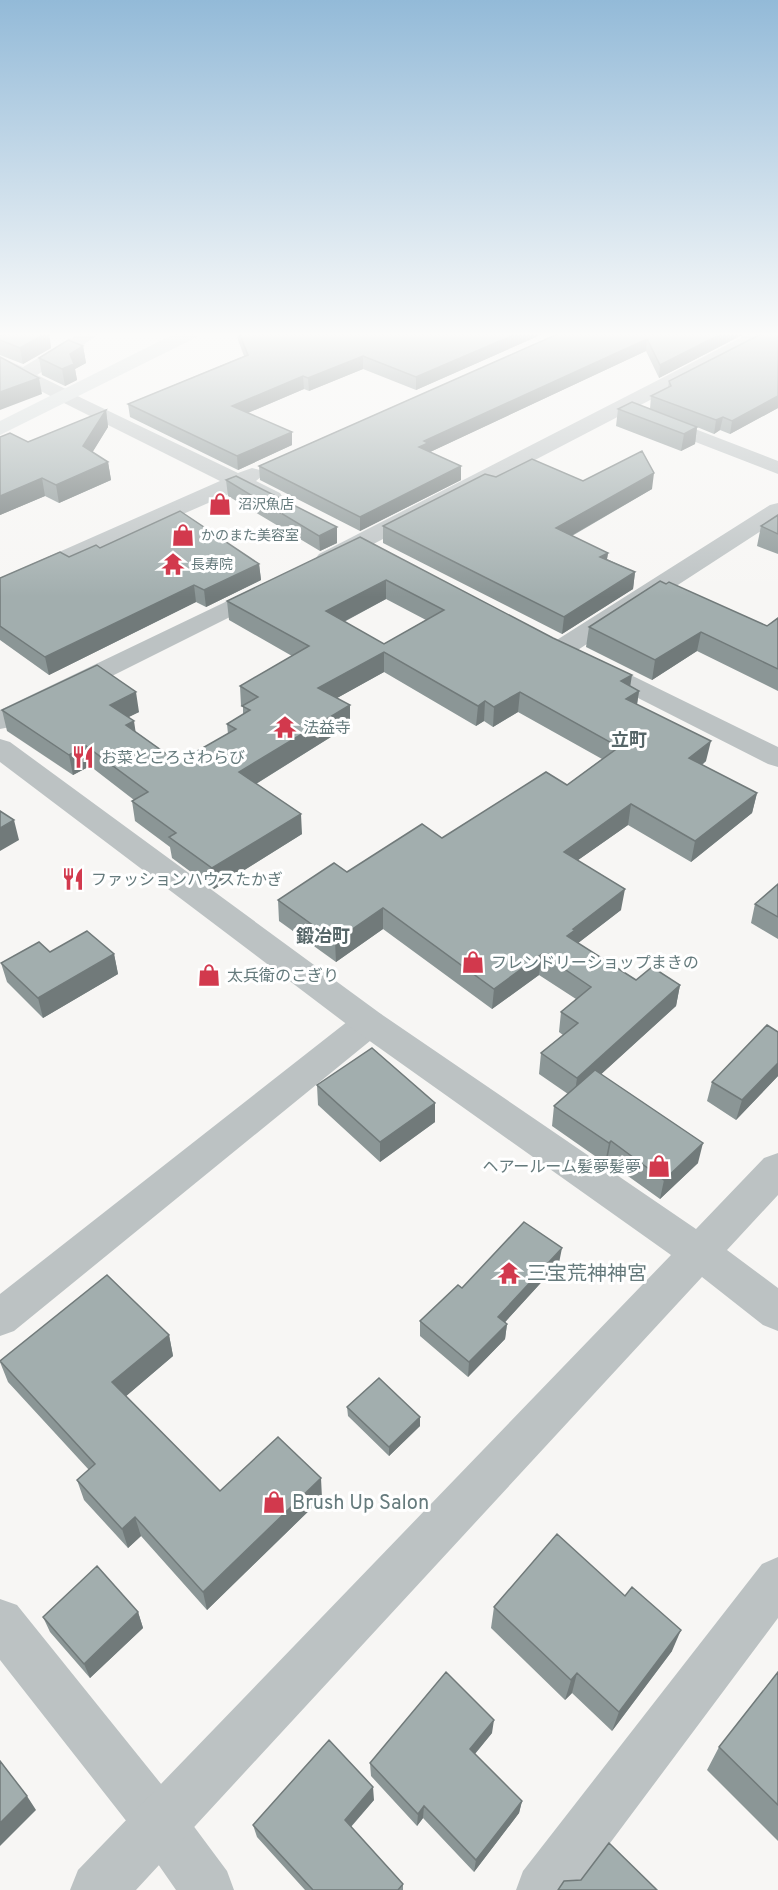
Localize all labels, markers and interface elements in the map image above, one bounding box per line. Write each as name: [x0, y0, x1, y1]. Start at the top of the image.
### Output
shop icon: 沼沢魚店: [207, 491, 233, 517]
place label: 沼沢魚店: [238, 497, 294, 514]
shop icon: かのまた美容室: [170, 522, 196, 548]
place label: かのまた美容室: [201, 528, 299, 545]
temple icon: 長寿院: [160, 551, 186, 577]
place label: 長寿院: [191, 557, 233, 574]
temple icon: 法益寺: [272, 714, 298, 740]
place label: 法益寺: [303, 719, 351, 739]
district label: 立町: [611, 730, 647, 753]
restaurant icon: お菜ところさわらび: [70, 744, 96, 770]
place label: お菜ところさわらび: [101, 749, 245, 769]
restaurant icon: ファッションハウスたかぎ: [60, 866, 86, 892]
place label: ファッションハウスたかぎ: [91, 871, 283, 891]
district label: 鍛冶町: [296, 926, 350, 949]
shop icon: フレンドリーショップまきの: [460, 949, 486, 975]
place label: フレンドリーショップまきの: [491, 954, 699, 974]
shop icon: 太兵衛のこぎり: [196, 962, 222, 988]
place label: 太兵衛のこぎり: [227, 967, 339, 987]
shop icon: ヘアールーム髪夢髪夢: [646, 1153, 672, 1179]
place label: ヘアールーム髪夢髪夢: [482, 1158, 641, 1178]
temple icon: 三宝荒神神宮: [496, 1260, 522, 1286]
place label: 三宝荒神神宮: [527, 1262, 647, 1288]
shop icon: Brush Up Salon: [261, 1489, 287, 1515]
place label: Brush Up Salon: [292, 1491, 429, 1517]

